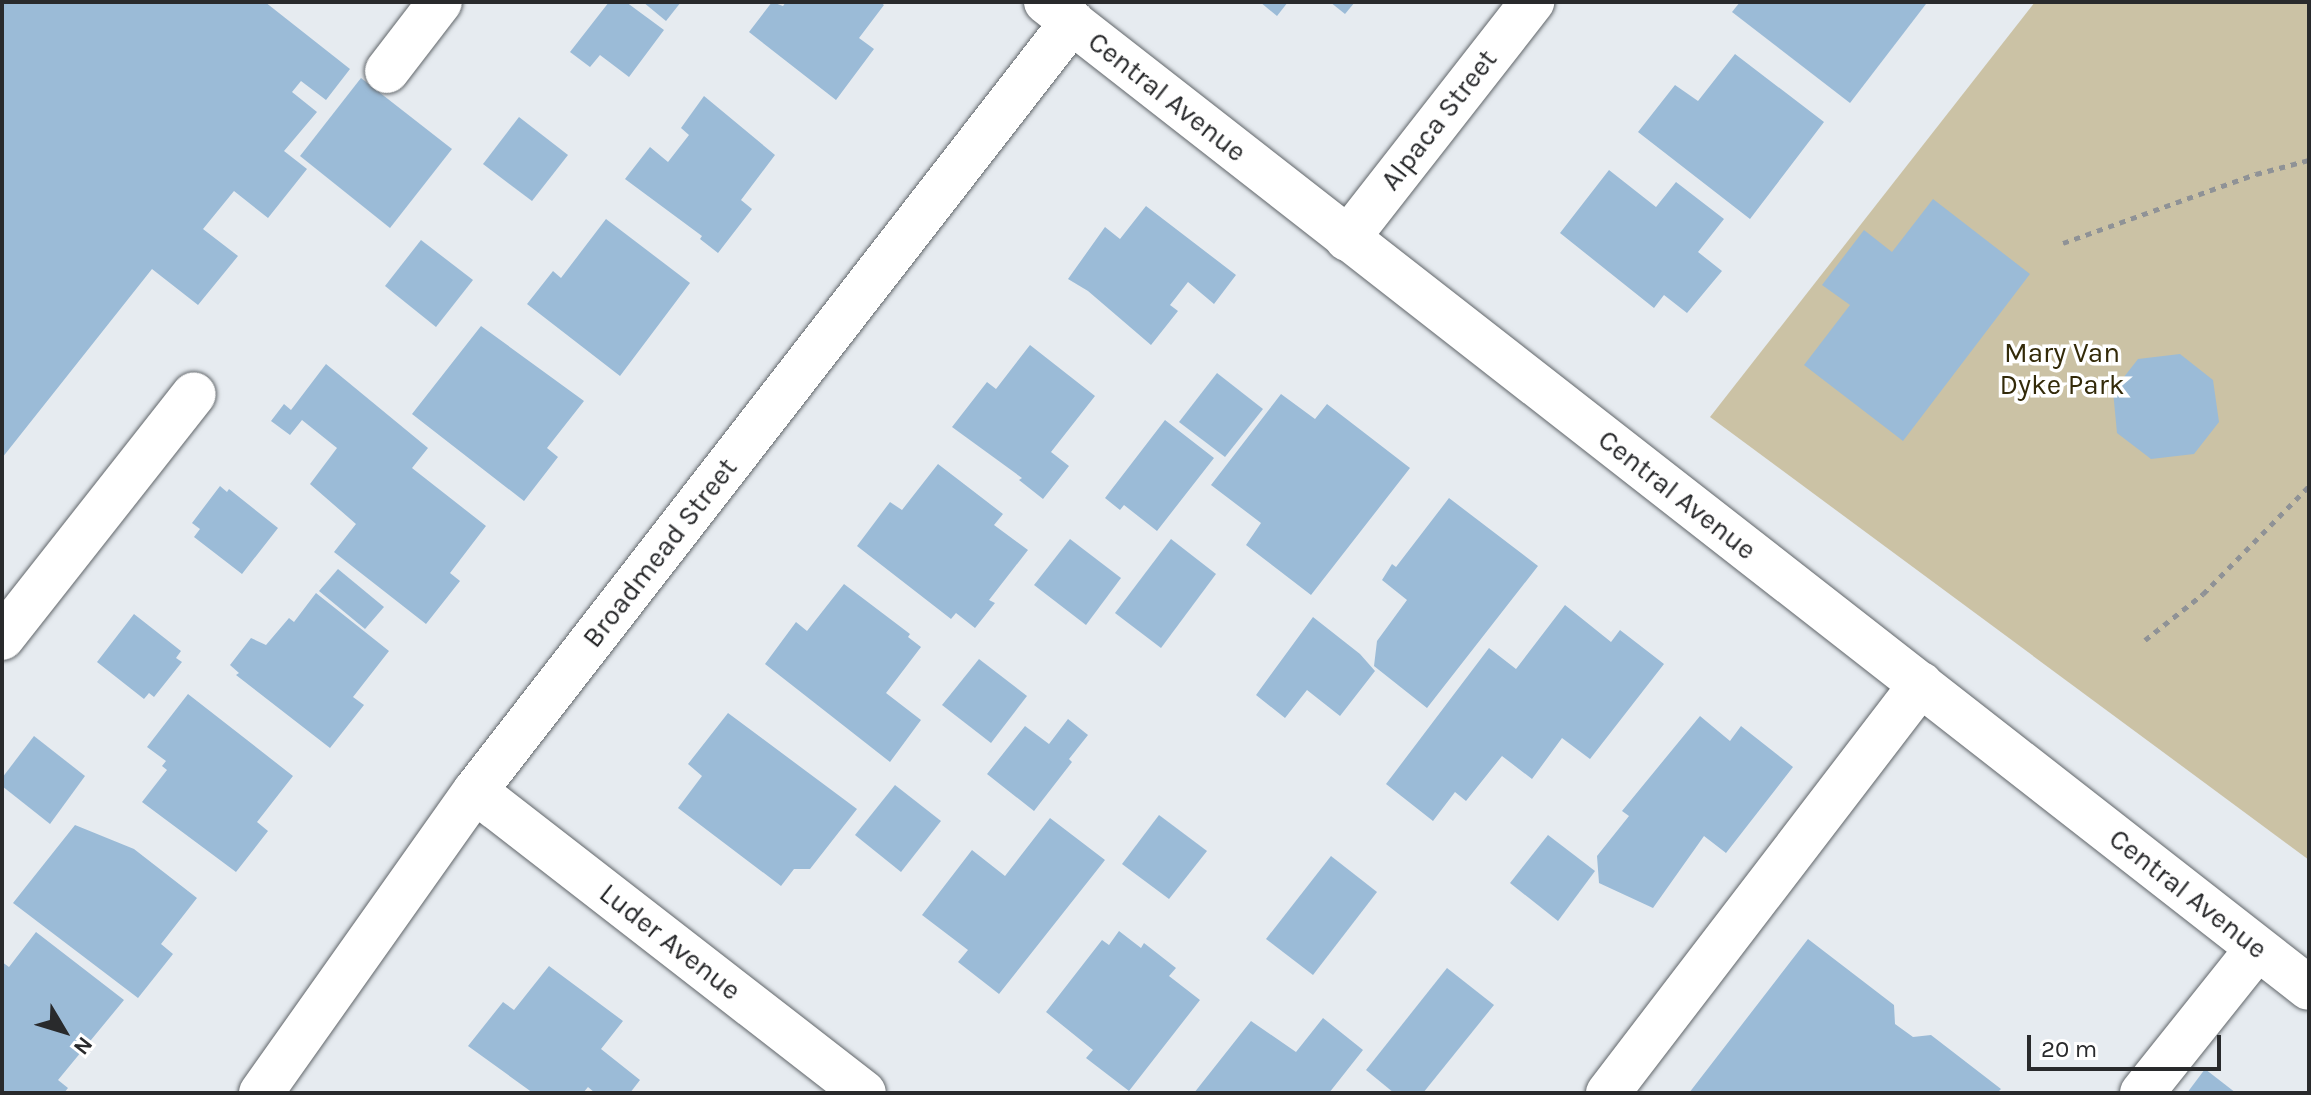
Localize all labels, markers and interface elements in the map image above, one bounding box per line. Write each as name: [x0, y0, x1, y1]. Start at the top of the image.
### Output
street label: Central Avenue: [1081, 25, 1253, 169]
street label: Alpaca Street: [1374, 43, 1504, 197]
park label: Mary Van Dyke Park: [1999, 336, 2125, 402]
street label: Central Avenue: [1591, 423, 1763, 567]
street label: Broadmead Street: [576, 452, 744, 654]
street label: Central Avenue: [2102, 822, 2274, 966]
street label: Luder Avenue: [593, 876, 747, 1008]
north arrow: [24, 991, 104, 1071]
scale bar: [2031, 1019, 2225, 1069]
text: N: [68, 1032, 98, 1060]
text: 20 m: [2041, 1035, 2097, 1063]

